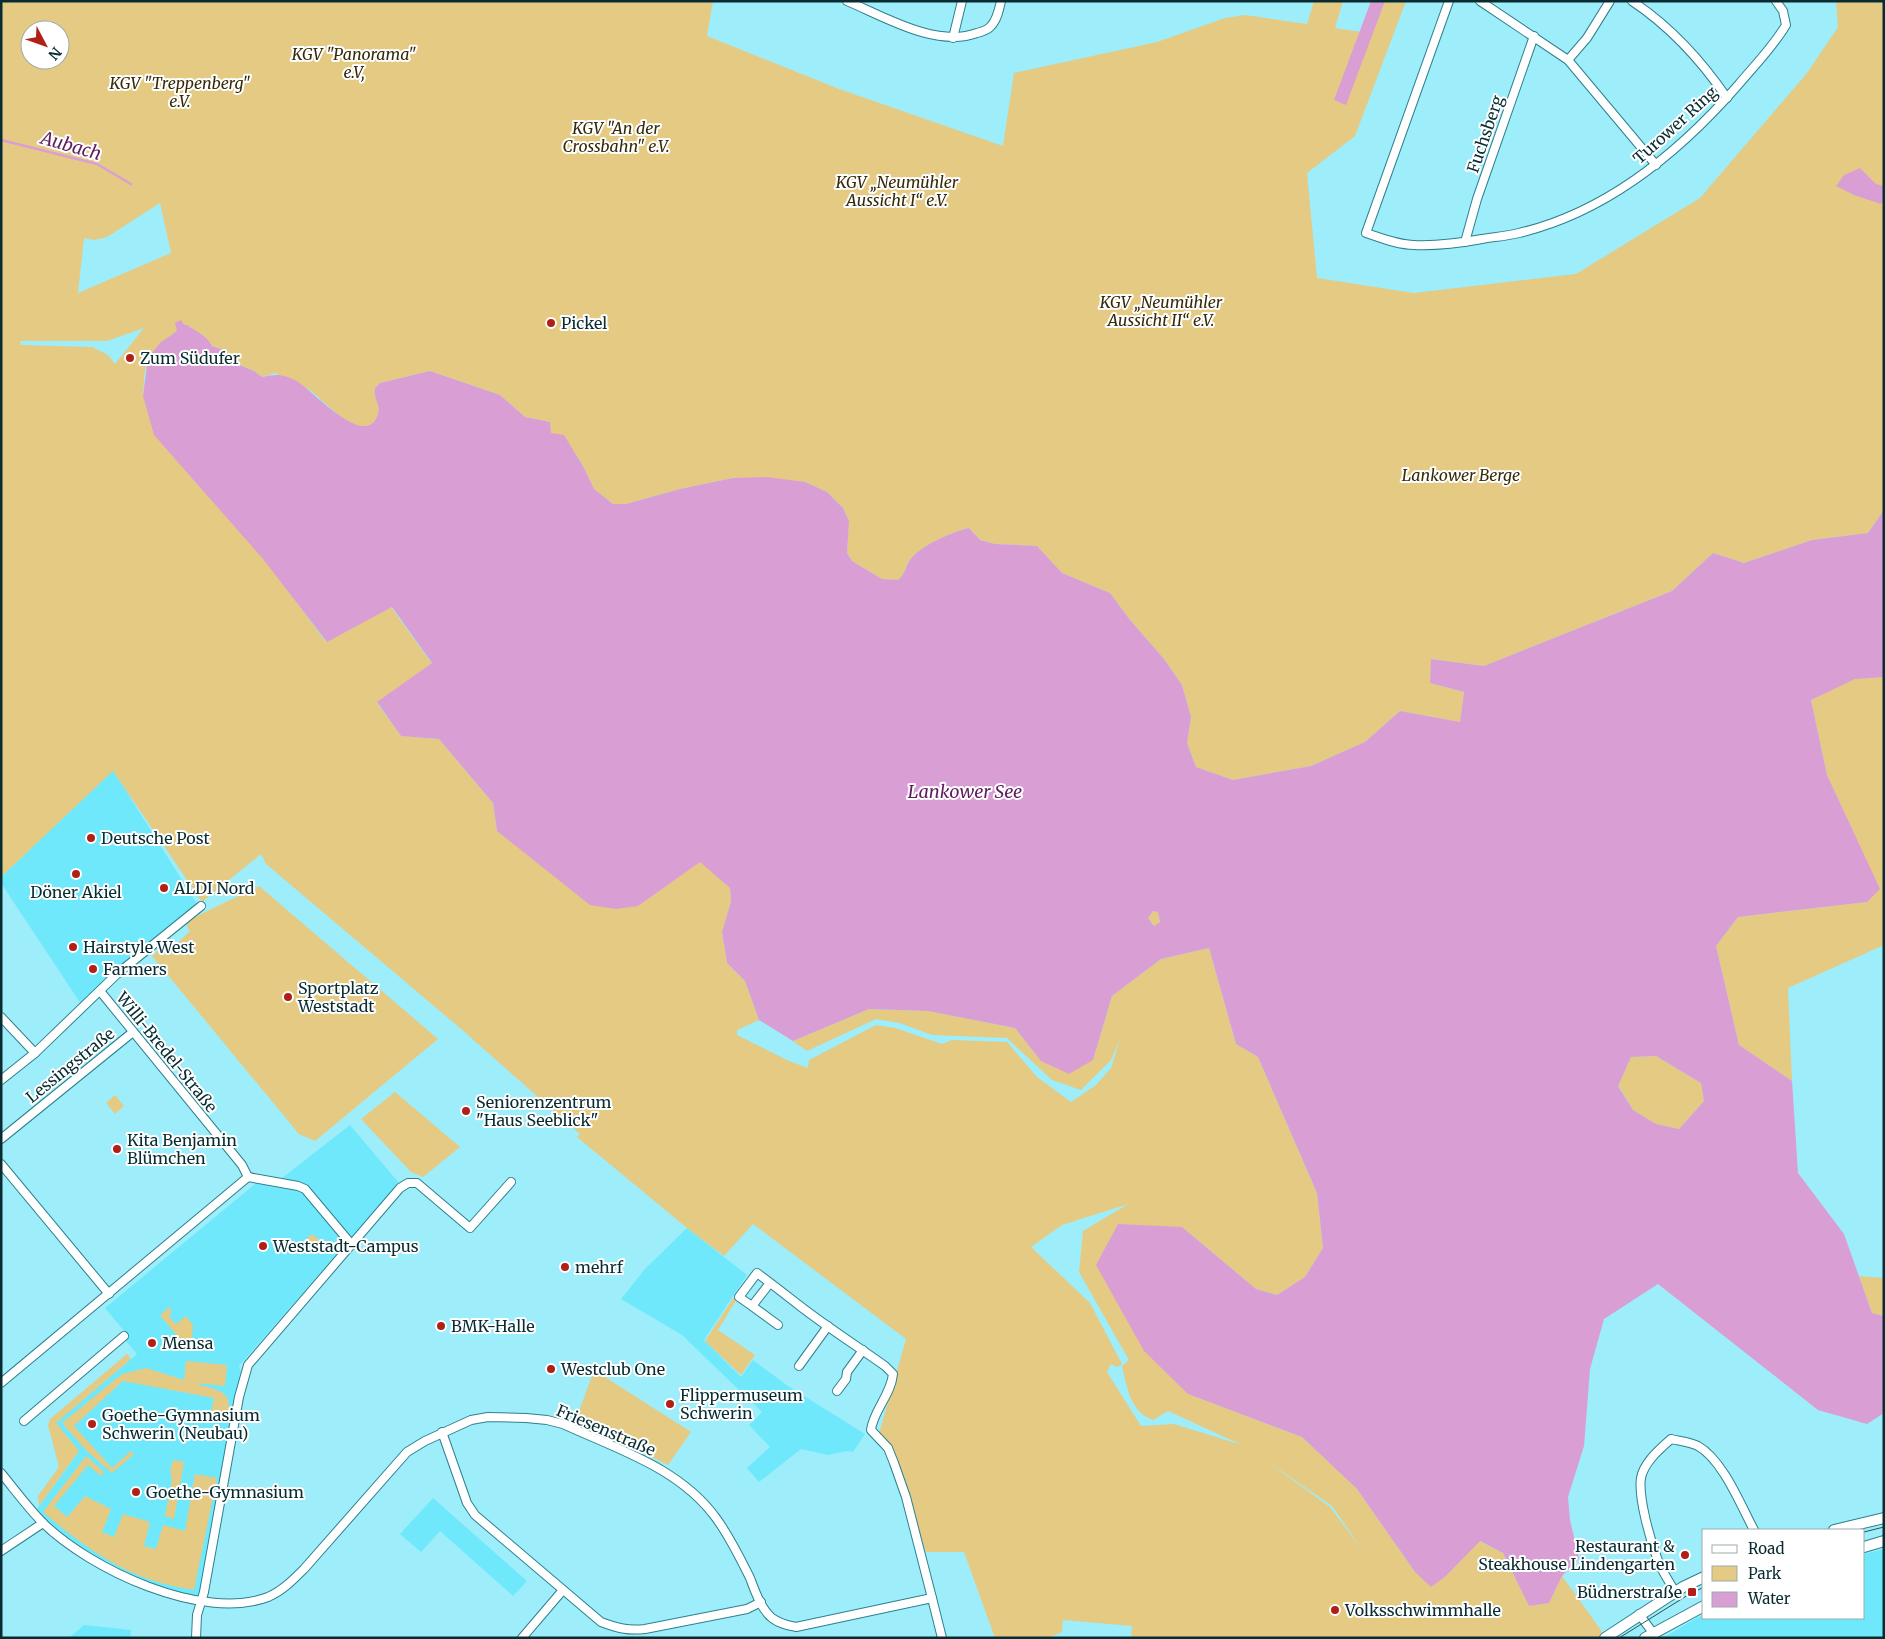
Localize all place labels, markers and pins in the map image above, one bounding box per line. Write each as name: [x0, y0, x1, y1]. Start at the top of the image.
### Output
place label: Pickel: [561, 313, 607, 333]
marker: Pickel: [545, 317, 557, 329]
place label: Zum Südufer: [140, 348, 240, 368]
marker: Zum Südufer: [124, 352, 136, 364]
place label: Deutsche Post: [101, 828, 211, 848]
marker: Deutsche Post: [85, 832, 97, 844]
marker: Döner Akiel: [70, 868, 82, 880]
place label: ALDI Nord: [173, 878, 255, 898]
place label: Döner Akiel: [30, 882, 122, 902]
marker: ALDI Nord: [158, 882, 170, 894]
place label: Hairstyle West: [83, 937, 195, 957]
marker: Hairstyle West: [67, 941, 79, 953]
place label: Farmers: [103, 959, 167, 979]
marker: Farmers: [87, 963, 99, 975]
place label: Sportplatz Weststadt: [297, 978, 379, 1016]
marker: Sportplatz Weststadt: [282, 991, 294, 1003]
place label: Seniorenzentrum "Haus Seeblick": [476, 1092, 612, 1130]
marker: Seniorenzentrum "Haus Seeblick": [460, 1105, 472, 1117]
place label: Kita Benjamin Blümchen: [127, 1130, 237, 1168]
marker: Kita Benjamin Blümchen: [111, 1143, 123, 1155]
place label: Weststadt-Campus: [272, 1236, 419, 1256]
marker: Weststadt-Campus: [257, 1240, 269, 1252]
place label: mehrf: [575, 1257, 624, 1277]
marker: mehrf: [559, 1261, 571, 1273]
place label: BMK-Halle: [451, 1316, 535, 1336]
marker: BMK-Halle: [435, 1320, 447, 1332]
place label: Mensa: [162, 1333, 214, 1353]
marker: Mensa: [146, 1337, 158, 1349]
place label: Westclub One: [560, 1359, 665, 1379]
marker: Westclub One: [545, 1363, 557, 1375]
place label: Flippermuseum Schwerin: [680, 1385, 803, 1423]
marker: Flippermuseum Schwerin: [664, 1398, 676, 1410]
place label: Goethe-Gymnasium Schwerin (Neubau): [102, 1405, 260, 1443]
marker: Goethe-Gymnasium Schwerin (Neubau): [86, 1418, 98, 1430]
place label: Goethe-Gymnasium: [146, 1482, 304, 1502]
marker: Goethe-Gymnasium: [130, 1486, 142, 1498]
place label: Restaurant & Steakhouse Lindengarten: [1478, 1536, 1675, 1574]
marker: Restaurant & Steakhouse Lindengarten: [1679, 1549, 1691, 1561]
place label: Büdnerstraße: [1577, 1582, 1682, 1602]
marker: Büdnerstraße: [1686, 1586, 1698, 1598]
place label: Volksschwimmhalle: [1344, 1600, 1501, 1620]
marker: Volksschwimmhalle: [1329, 1604, 1341, 1616]

